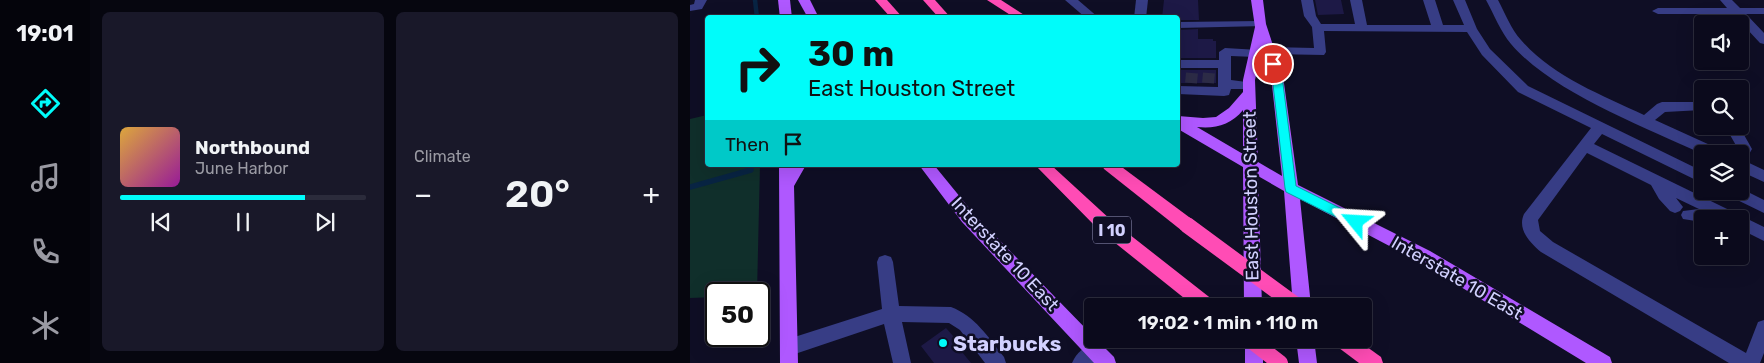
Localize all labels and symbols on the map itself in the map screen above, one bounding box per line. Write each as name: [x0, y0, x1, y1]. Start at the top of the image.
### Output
pin: [1252, 43, 1294, 85]
street label: East Houston Street: [1239, 111, 1263, 281]
street label: Interstate 10 East: [947, 192, 1063, 316]
position arrow: [1329, 195, 1381, 247]
road number: I 10: [1093, 216, 1131, 244]
street label: Interstate 10 East: [1387, 232, 1527, 324]
speed limit sign: 50: [705, 282, 770, 347]
place label: Starbucks: [953, 331, 1061, 356]
marker: Starbucks: [937, 337, 949, 349]

